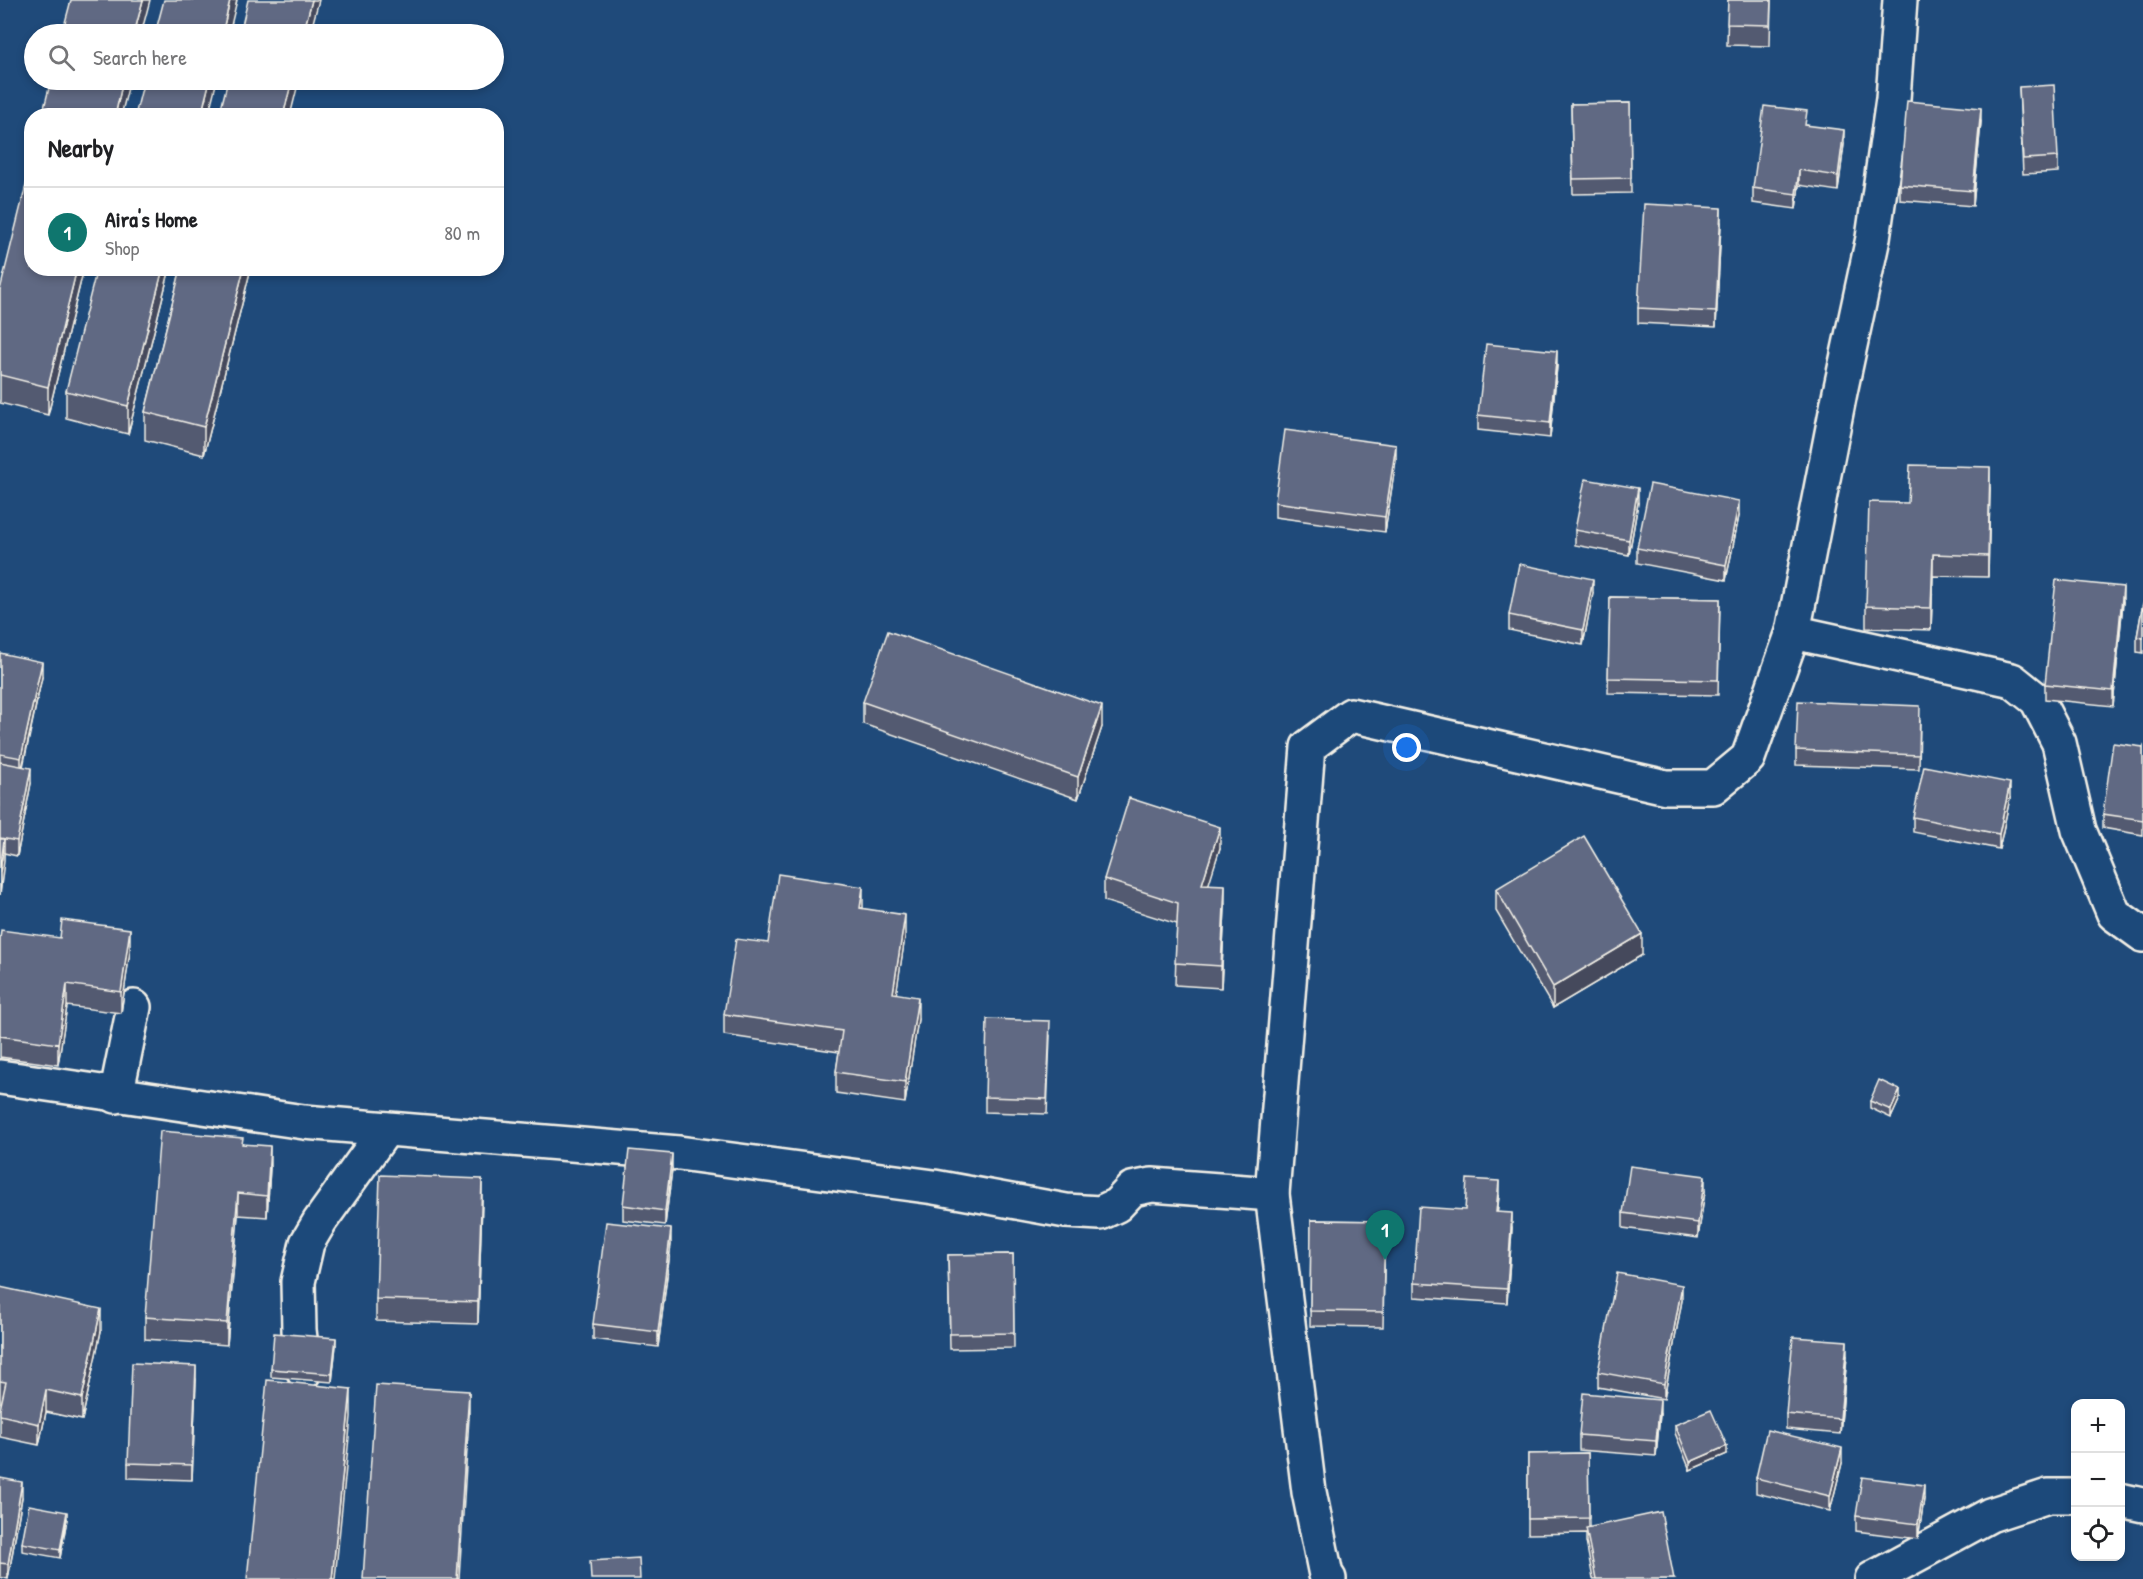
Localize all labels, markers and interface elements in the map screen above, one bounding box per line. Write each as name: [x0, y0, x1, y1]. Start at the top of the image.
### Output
search box: [24, 24, 504, 90]
icon: search: [45, 41, 78, 74]
text: Search here: [93, 42, 187, 72]
text: Nearby: [48, 130, 114, 165]
text: Aira's Home: [105, 204, 198, 234]
text: 1: [64, 219, 71, 246]
text: 80 m: [444, 219, 480, 246]
text: Shop: [105, 234, 139, 261]
your location: [1392, 733, 1421, 762]
pin: 1: [1366, 1210, 1404, 1260]
map controls: [2071, 1399, 2125, 1561]
button: +: [2071, 1399, 2125, 1453]
button: −: [2071, 1453, 2125, 1507]
button: locate: [2071, 1507, 2125, 1561]

